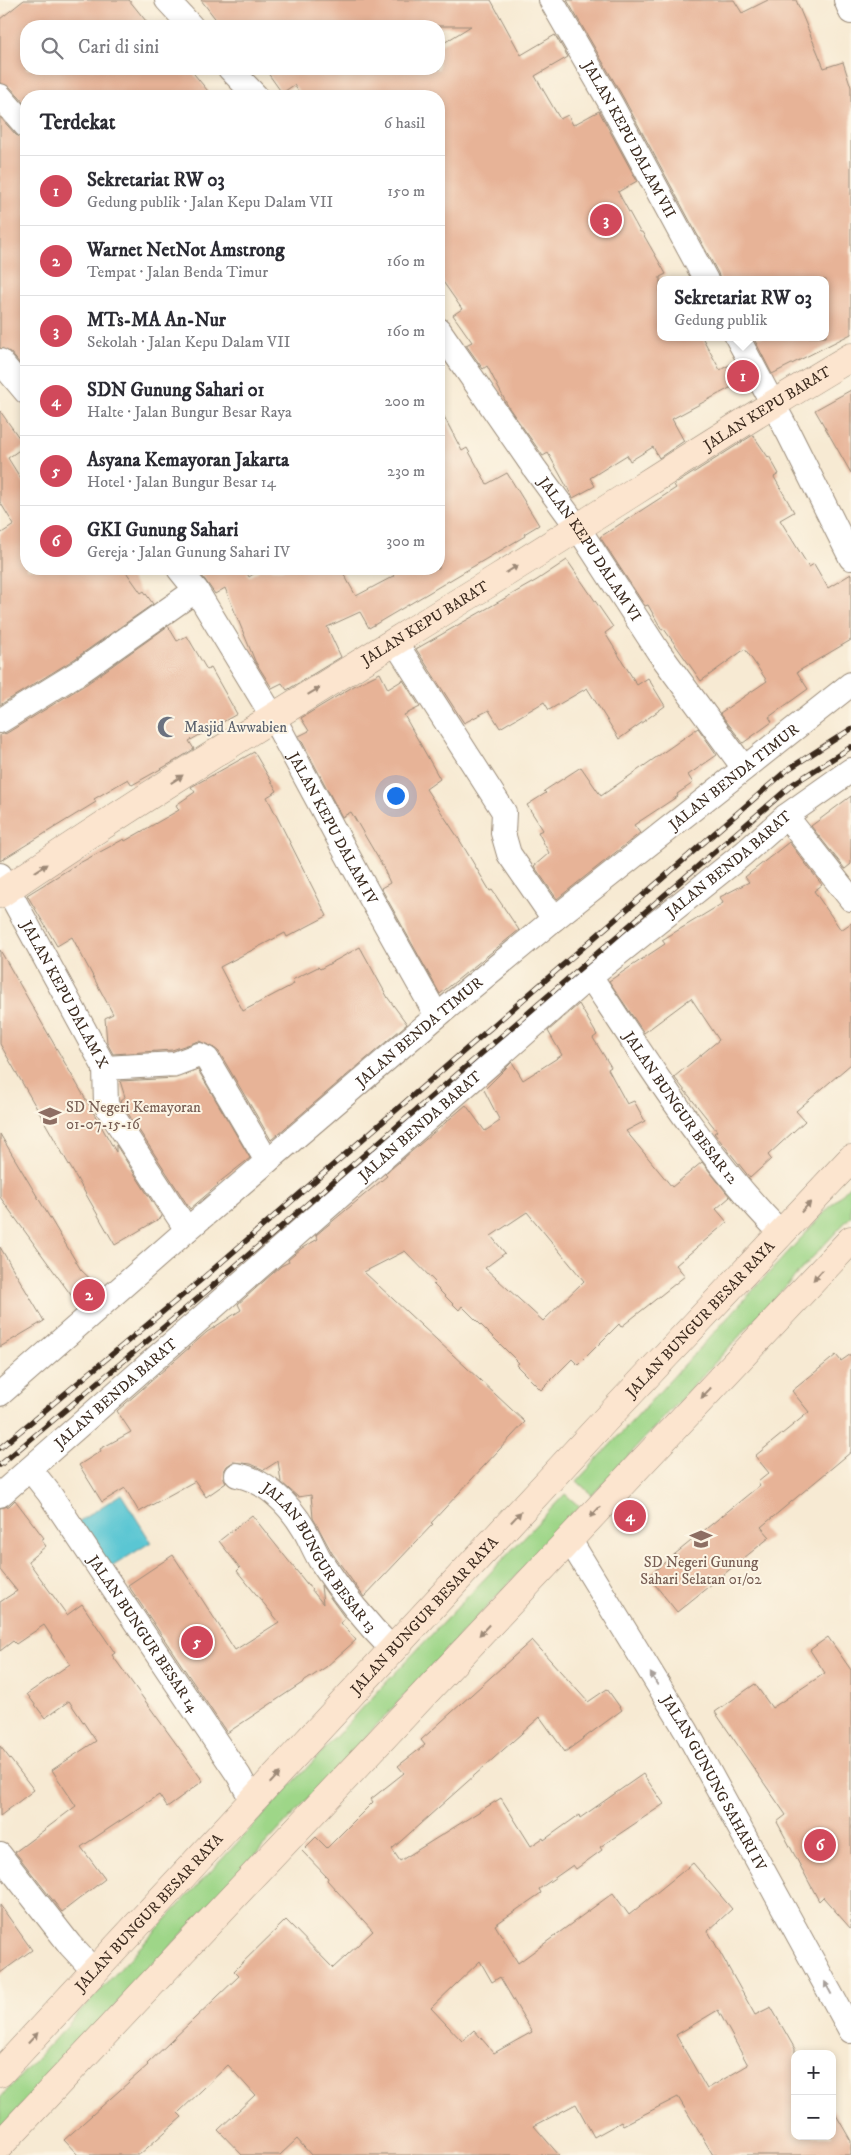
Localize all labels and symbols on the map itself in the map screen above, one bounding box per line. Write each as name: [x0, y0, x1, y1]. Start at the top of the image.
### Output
street label: JALAN KEPU DALAM VII: [577, 56, 680, 221]
pin: 3: [590, 201, 622, 239]
pin: 1: [727, 357, 759, 395]
street label: JALAN KEPU BARAT: [699, 362, 835, 456]
street label: JALAN KEPU DALAM VI: [533, 472, 645, 625]
one-way arrow: [505, 565, 518, 574]
street label: JALAN KEPU BARAT: [357, 577, 493, 671]
one-way arrow: [307, 687, 320, 696]
mosque icon: Masjid Awwabien: [155, 714, 181, 740]
place label: Masjid Awwabien: [184, 718, 287, 737]
street label: JALAN BENDA TIMUR: [664, 720, 803, 836]
street label: JALAN KEPU DALAM IV: [283, 747, 382, 908]
one-way arrow: [170, 774, 184, 784]
your location: [383, 783, 409, 809]
street label: JALAN BENDA BARAT: [661, 806, 796, 923]
one-way arrow: [34, 863, 47, 872]
street label: JALAN KEPU DALAM X: [16, 916, 112, 1072]
street label: JALAN BENDA TIMUR: [351, 973, 487, 1093]
street label: JALAN BUNGUR BESAR 12: [618, 1026, 742, 1189]
street label: JALAN BENDA BARAT: [353, 1067, 486, 1187]
place label: SD Negeri Kemayoran 01-07-15-16: [66, 1098, 201, 1134]
school or university icon: SD Negeri Kemayoran 01-07-15-16: [37, 1103, 63, 1129]
one-way arrow: [800, 1201, 812, 1213]
street label: JALAN BUNGUR BESAR RAYA: [621, 1237, 779, 1403]
one-way arrow: [812, 1269, 824, 1281]
pin: 2: [73, 1276, 105, 1314]
street label: JALAN BENDA BARAT: [49, 1334, 182, 1454]
one-way arrow: [700, 1387, 712, 1399]
street label: JALAN BUNGUR BESAR 13: [257, 1477, 380, 1636]
pin: 4: [614, 1497, 646, 1535]
one-way arrow: [589, 1505, 601, 1517]
one-way arrow: [510, 1511, 522, 1523]
school or university icon: SD Negeri Gunung Sahari Selatan 01/02: [688, 1526, 714, 1552]
street label: JALAN BUNGUR BESAR RAYA: [345, 1532, 503, 1700]
street label: JALAN BUNGUR BESAR 14: [82, 1550, 203, 1716]
place label: SD Negeri Gunung Sahari Selatan 01/02: [640, 1553, 762, 1589]
pin: 5: [181, 1623, 213, 1661]
one-way arrow: [478, 1624, 490, 1636]
one-way arrow: [650, 1672, 659, 1685]
street label: JALAN GUNUNG SAHARI IV: [656, 1690, 771, 1875]
one-way arrow: [269, 1772, 281, 1784]
pin: 6: [804, 1826, 836, 1864]
street label: JALAN BUNGUR BESAR RAYA: [70, 1829, 227, 1997]
one-way arrow: [824, 1981, 832, 1996]
one-way arrow: [27, 2032, 39, 2044]

